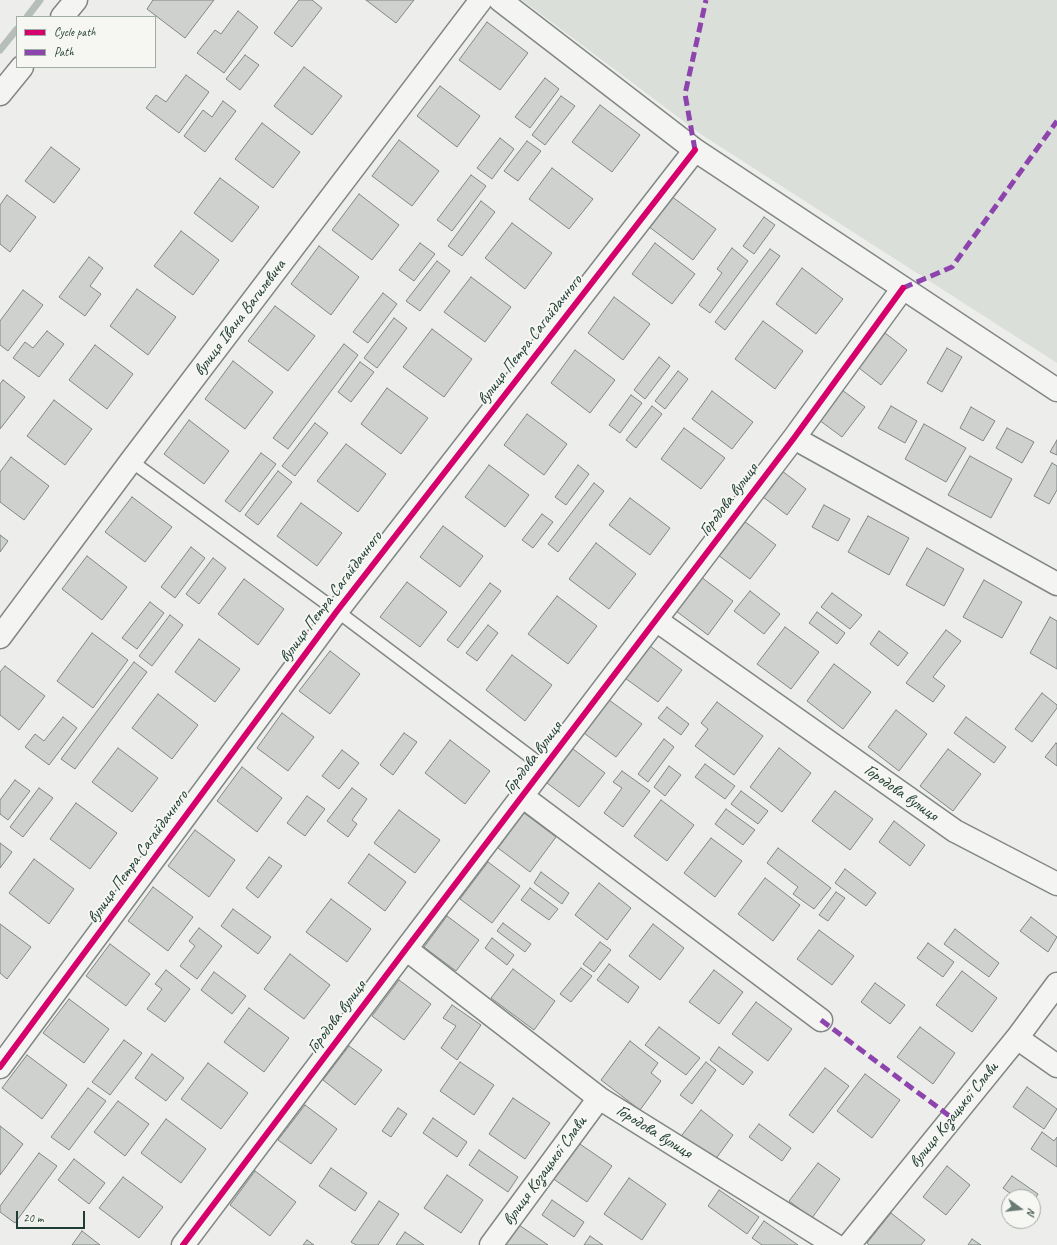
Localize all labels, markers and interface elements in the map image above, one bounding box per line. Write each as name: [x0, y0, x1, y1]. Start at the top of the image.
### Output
legend: [16, 16, 156, 68]
text: Cycle path: [54, 24, 96, 40]
text: Path: [54, 44, 74, 60]
street label: вулиця Івана Вагилевича: [190, 256, 290, 380]
street label: вулиця Петра Сагайдачного: [473, 271, 587, 409]
street label: Городова вулиця: [695, 460, 763, 540]
street label: вулиця Петра Сагайдачного: [275, 527, 387, 667]
street label: Городова вулиця: [499, 718, 567, 798]
street label: Городова вулиця: [860, 760, 942, 826]
street label: вулиця Петра Сагайдачного: [83, 787, 193, 927]
street label: Городова вулиця: [303, 977, 371, 1057]
street label: вулиця Козацької Слави: [905, 1058, 1003, 1172]
street label: Городова вулиця: [612, 1101, 696, 1163]
street label: вулиця Козацької Слави: [498, 1112, 592, 1230]
north arrow: [1001, 1189, 1041, 1229]
scale bar: [18, 1203, 87, 1229]
text: N: [1024, 1207, 1039, 1217]
text: 20 m: [23, 1210, 43, 1226]

